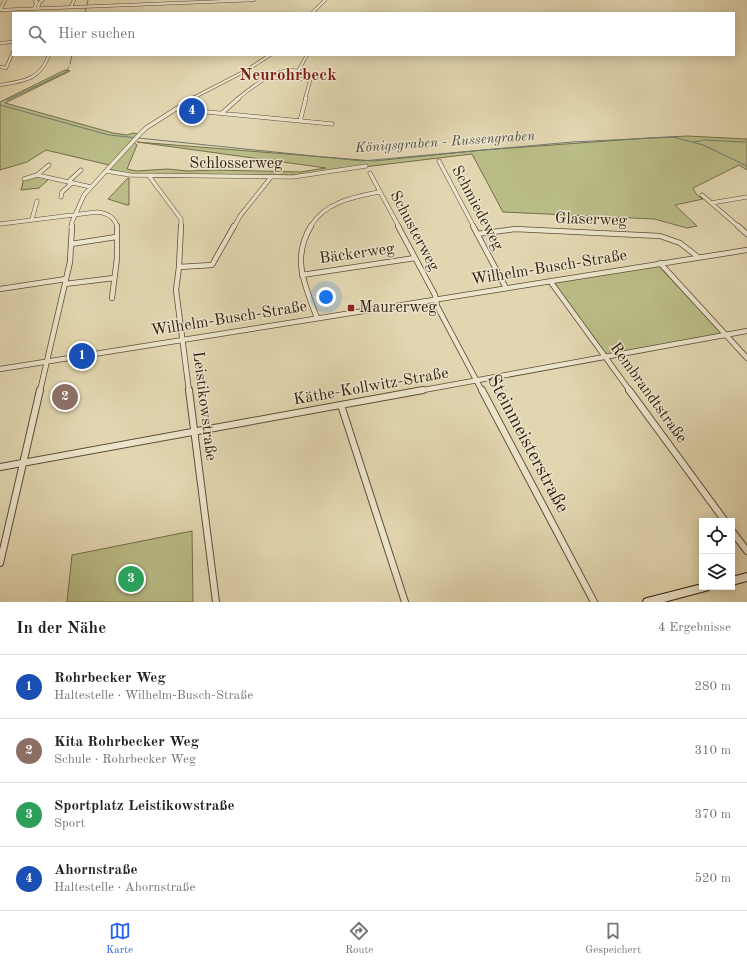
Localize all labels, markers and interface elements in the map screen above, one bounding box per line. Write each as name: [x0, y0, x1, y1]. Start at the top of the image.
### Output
search box: [12, 12, 735, 56]
icon: search: [26, 23, 48, 45]
text: Hier suchen: [58, 27, 135, 42]
district label: Neurohrbeck: [239, 67, 337, 84]
pin: 4: [179, 96, 205, 126]
water label: Königsgraben - Russengraben: [354, 129, 536, 156]
street label: Schlosserweg: [189, 156, 283, 172]
street label: Schmiedeweg: [448, 163, 506, 253]
street label: Schusterweg: [386, 188, 442, 274]
street label: Glaserweg: [555, 211, 628, 229]
street label: Bäckerweg: [318, 241, 396, 267]
street label: Wilhelm-Busch-Straße: [470, 248, 628, 288]
your location: [316, 287, 336, 307]
street label: Wilhelm-Busch-Straße: [150, 299, 308, 339]
place label: Maurerweg: [359, 300, 437, 316]
marker: Maurerweg: [346, 303, 356, 313]
street label: Rembrandtstraße: [606, 340, 690, 446]
pin: 1: [69, 341, 95, 371]
street label: Leistikowstraße: [189, 350, 219, 462]
street label: Käthe-Kollwitz-Straße: [292, 365, 450, 409]
street label: Steinmeisterstraße: [483, 372, 571, 516]
pin: 2: [52, 382, 78, 412]
map controls: [699, 518, 735, 590]
button: locate: [699, 518, 735, 554]
button: layers: [699, 554, 735, 590]
pin: 3: [118, 564, 144, 594]
text: In der Nähe: [16, 620, 106, 637]
text: 4 Ergebnisse: [658, 621, 731, 634]
text: Rohrbecker Weg: [54, 671, 166, 686]
text: 1: [25, 680, 33, 693]
text: 280 m: [694, 680, 731, 693]
text: Haltestelle · Wilhelm-Busch-Straße: [54, 689, 253, 702]
text: Kita Rohrbecker Weg: [54, 735, 199, 750]
text: 2: [25, 744, 33, 757]
text: 310 m: [694, 744, 731, 757]
text: Schule · Rohrbecker Weg: [54, 753, 196, 766]
text: Sportplatz Leistikowstraße: [54, 799, 235, 814]
text: 3: [25, 808, 33, 821]
text: 370 m: [694, 808, 731, 821]
text: Sport: [54, 817, 85, 830]
text: Ahornstraße: [54, 863, 138, 878]
text: 4: [25, 872, 33, 885]
text: 520 m: [694, 872, 731, 885]
text: Haltestelle · Ahornstraße: [54, 881, 195, 894]
tab: Karte: [106, 920, 133, 958]
tab: Route: [345, 920, 373, 958]
tab: Gespeichert: [585, 920, 641, 958]

